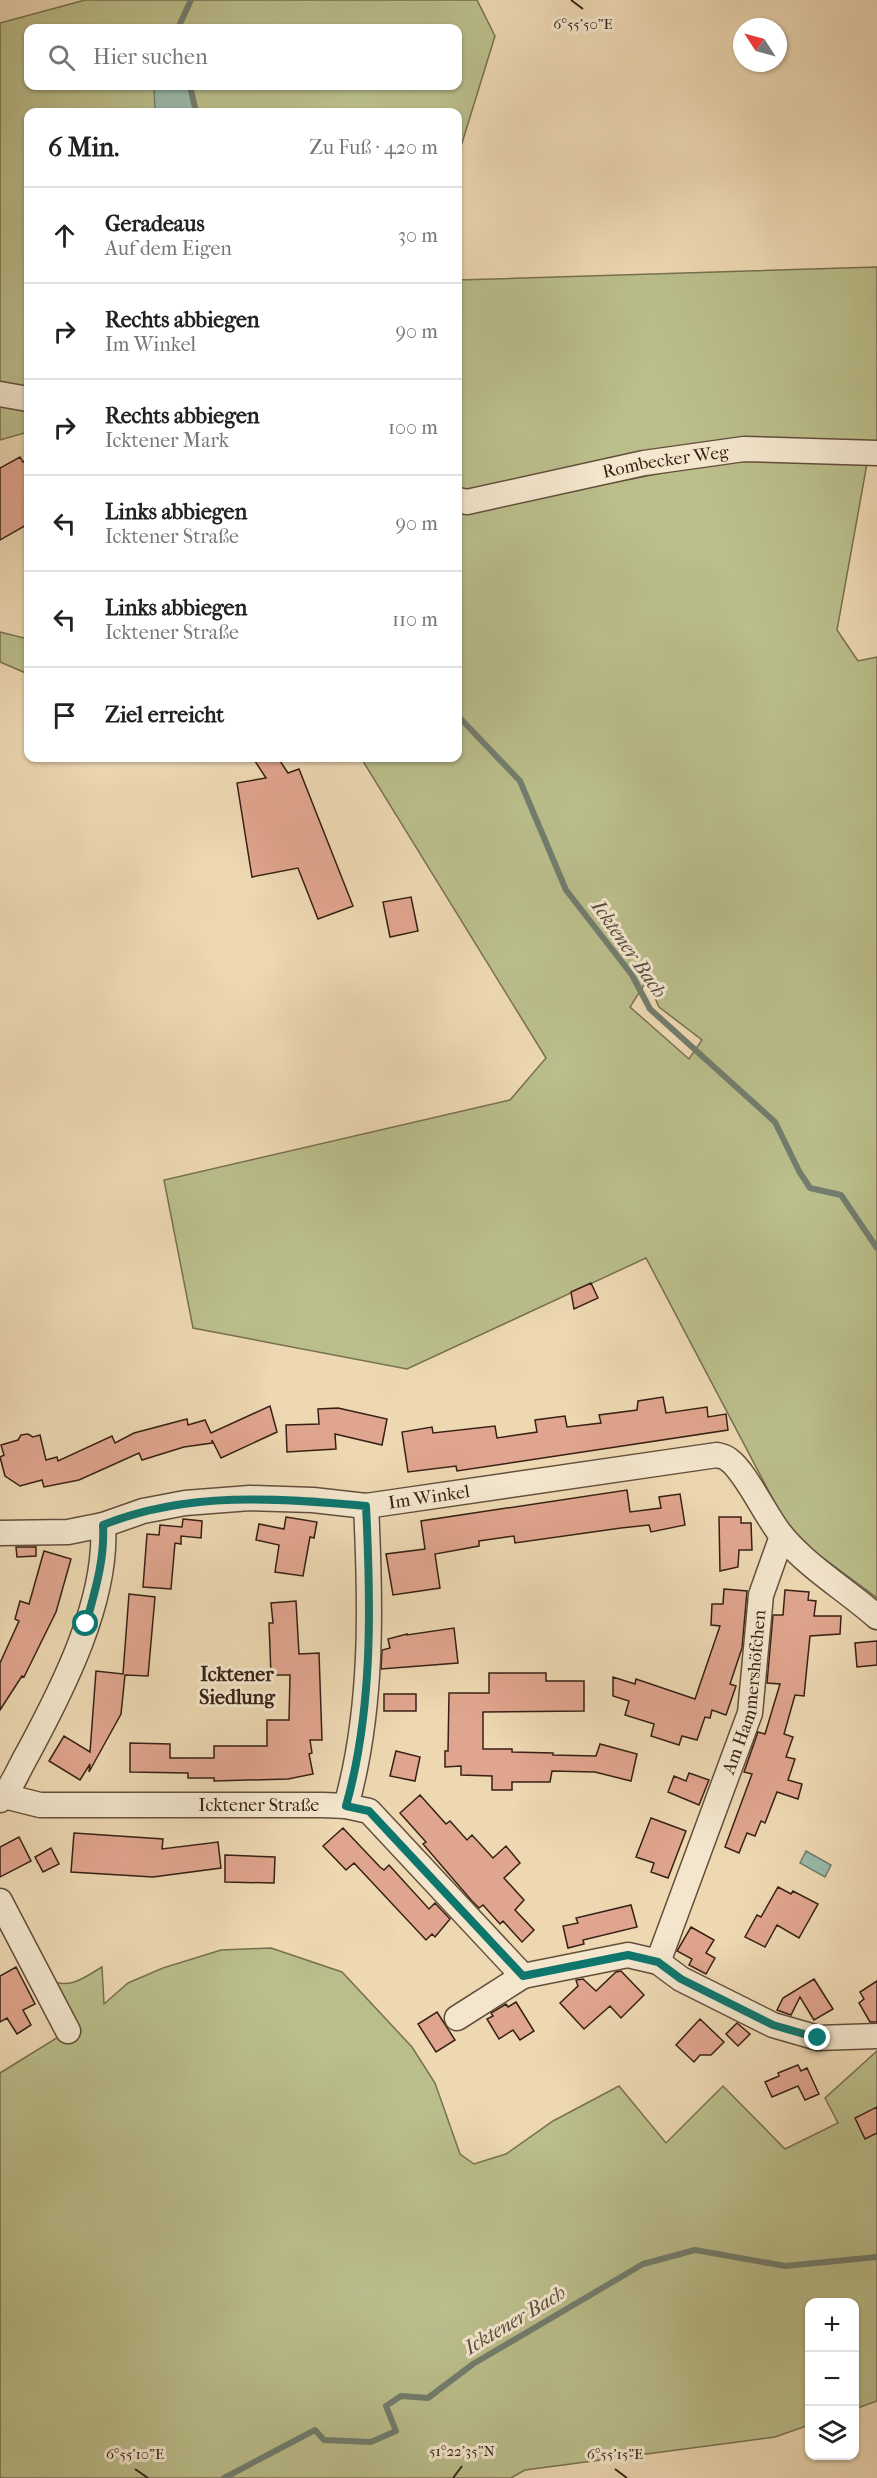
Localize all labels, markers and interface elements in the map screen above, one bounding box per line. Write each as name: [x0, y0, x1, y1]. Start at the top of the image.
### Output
text: 6°55'50"E: [553, 15, 613, 33]
north arrow: [733, 18, 787, 72]
search box: [24, 24, 462, 90]
icon: search: [45, 41, 78, 74]
text: Hier suchen: [93, 44, 208, 70]
text: 6 Min.: [48, 132, 119, 163]
text: Zu Fuß · 420 m: [309, 136, 438, 159]
text: Geradeaus: [105, 211, 205, 237]
icon: ahead: [48, 219, 81, 252]
text: 30 m: [398, 224, 438, 247]
text: Auf dem Eigen: [105, 237, 232, 260]
text: Rechts abbiegen: [105, 307, 260, 333]
icon: right: [48, 315, 81, 348]
text: 90 m: [396, 320, 438, 343]
text: Im Winkel: [105, 333, 196, 356]
text: Rechts abbiegen: [105, 403, 260, 429]
icon: right: [48, 411, 81, 444]
text: 100 m: [388, 416, 438, 439]
text: Icktener Mark: [105, 429, 229, 452]
street label: Rombecker Weg: [601, 441, 730, 482]
text: Links abbiegen: [105, 499, 247, 525]
icon: left: [48, 507, 81, 540]
text: 90 m: [396, 512, 438, 535]
text: Icktener Straße: [105, 525, 239, 548]
text: Links abbiegen: [105, 595, 247, 621]
icon: left: [48, 603, 81, 636]
text: 110 m: [392, 608, 438, 631]
text: Icktener Straße: [105, 621, 239, 644]
icon: arrive: [48, 699, 81, 732]
text: Ziel erreicht: [105, 702, 224, 728]
water label: Icktener Bach: [586, 895, 671, 1002]
street label: Im Winkel: [387, 1481, 471, 1513]
street label: Am Hammershöfchen: [717, 1608, 770, 1778]
route start: [72, 1610, 98, 1636]
district label: Icktener Siedlung: [199, 1663, 276, 1709]
street label: Icktener Straße: [199, 1795, 319, 1816]
route end: [804, 2024, 830, 2050]
water label: Icktener Bach: [459, 2281, 570, 2360]
map controls: [805, 2298, 859, 2460]
button: +: [805, 2298, 859, 2352]
button: −: [805, 2352, 859, 2406]
button: layers: [805, 2406, 859, 2460]
text: 51°22'35"N: [429, 2442, 496, 2460]
text: 6°55'10"E: [106, 2445, 164, 2463]
text: 6°55'15"E: [587, 2445, 643, 2463]

